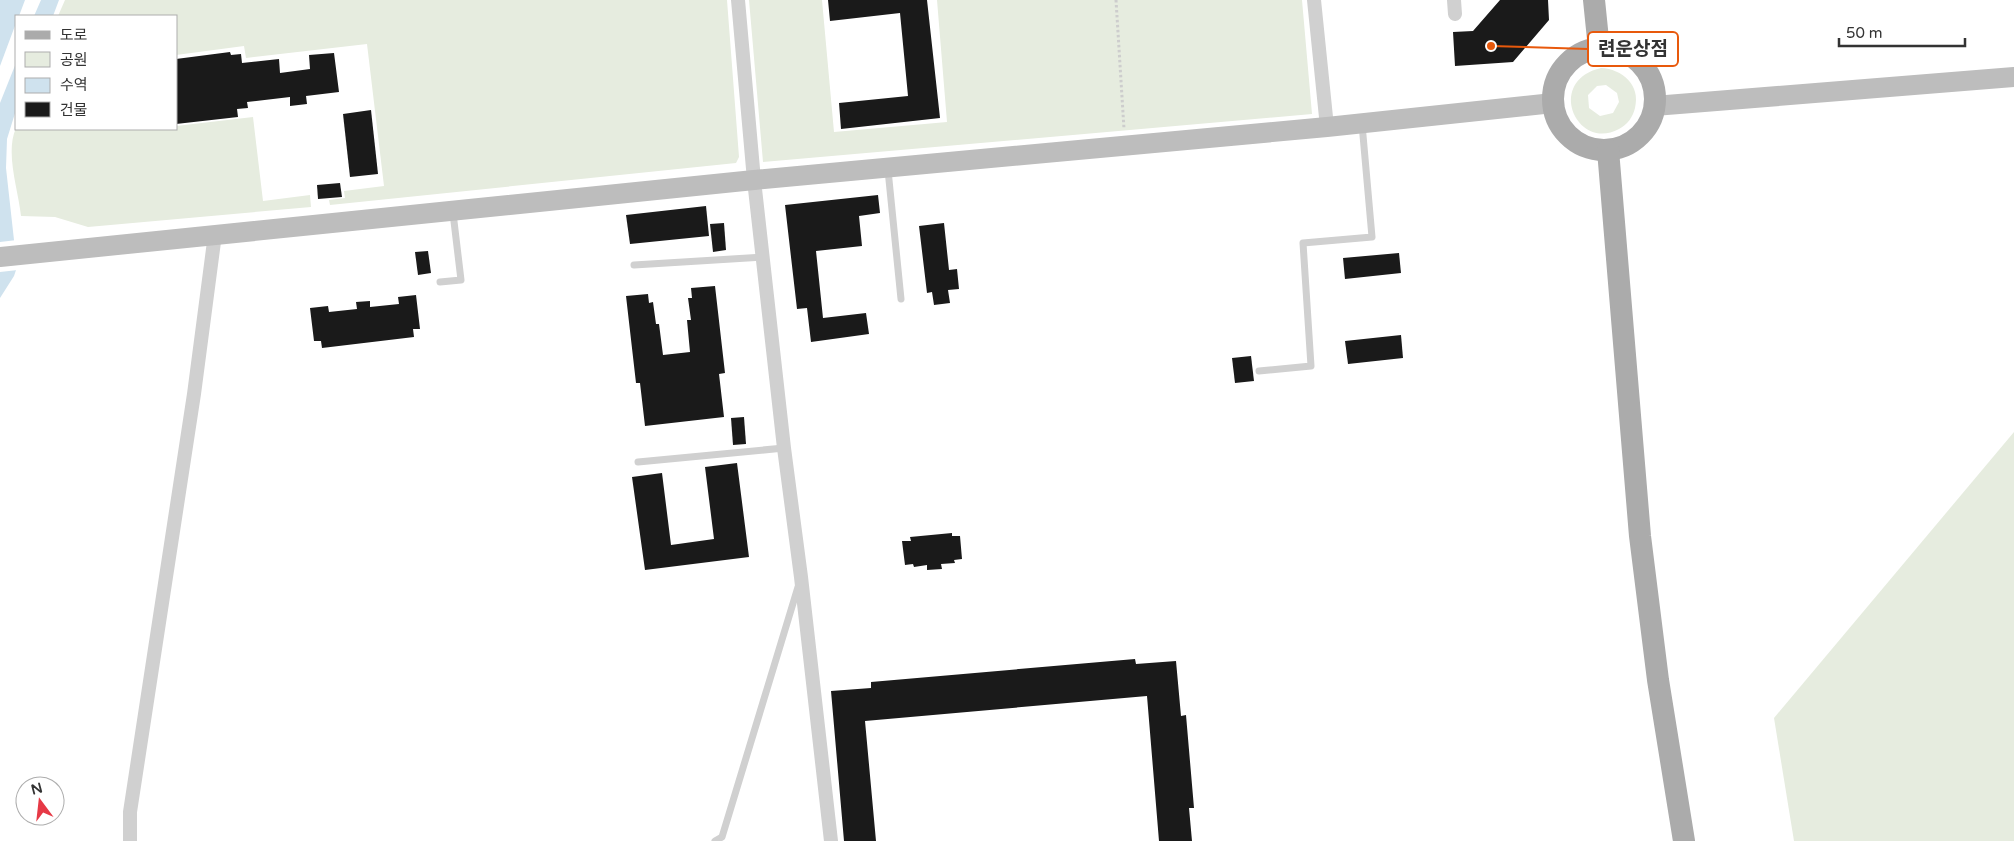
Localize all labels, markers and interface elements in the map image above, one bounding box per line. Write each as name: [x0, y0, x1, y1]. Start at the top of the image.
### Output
legend: [15, 15, 178, 130]
scale bar: [1839, 15, 1965, 47]
text: 50 m: [1846, 24, 1883, 42]
text: 도로: [60, 26, 88, 44]
callout: 련운상점: [1588, 32, 1678, 66]
text: 련운상점: [1598, 38, 1668, 60]
text: 공원: [60, 51, 88, 69]
text: 수역: [60, 76, 88, 94]
text: 건물: [60, 101, 88, 119]
north arrow: [15, 776, 65, 826]
text: N: [29, 779, 44, 799]

